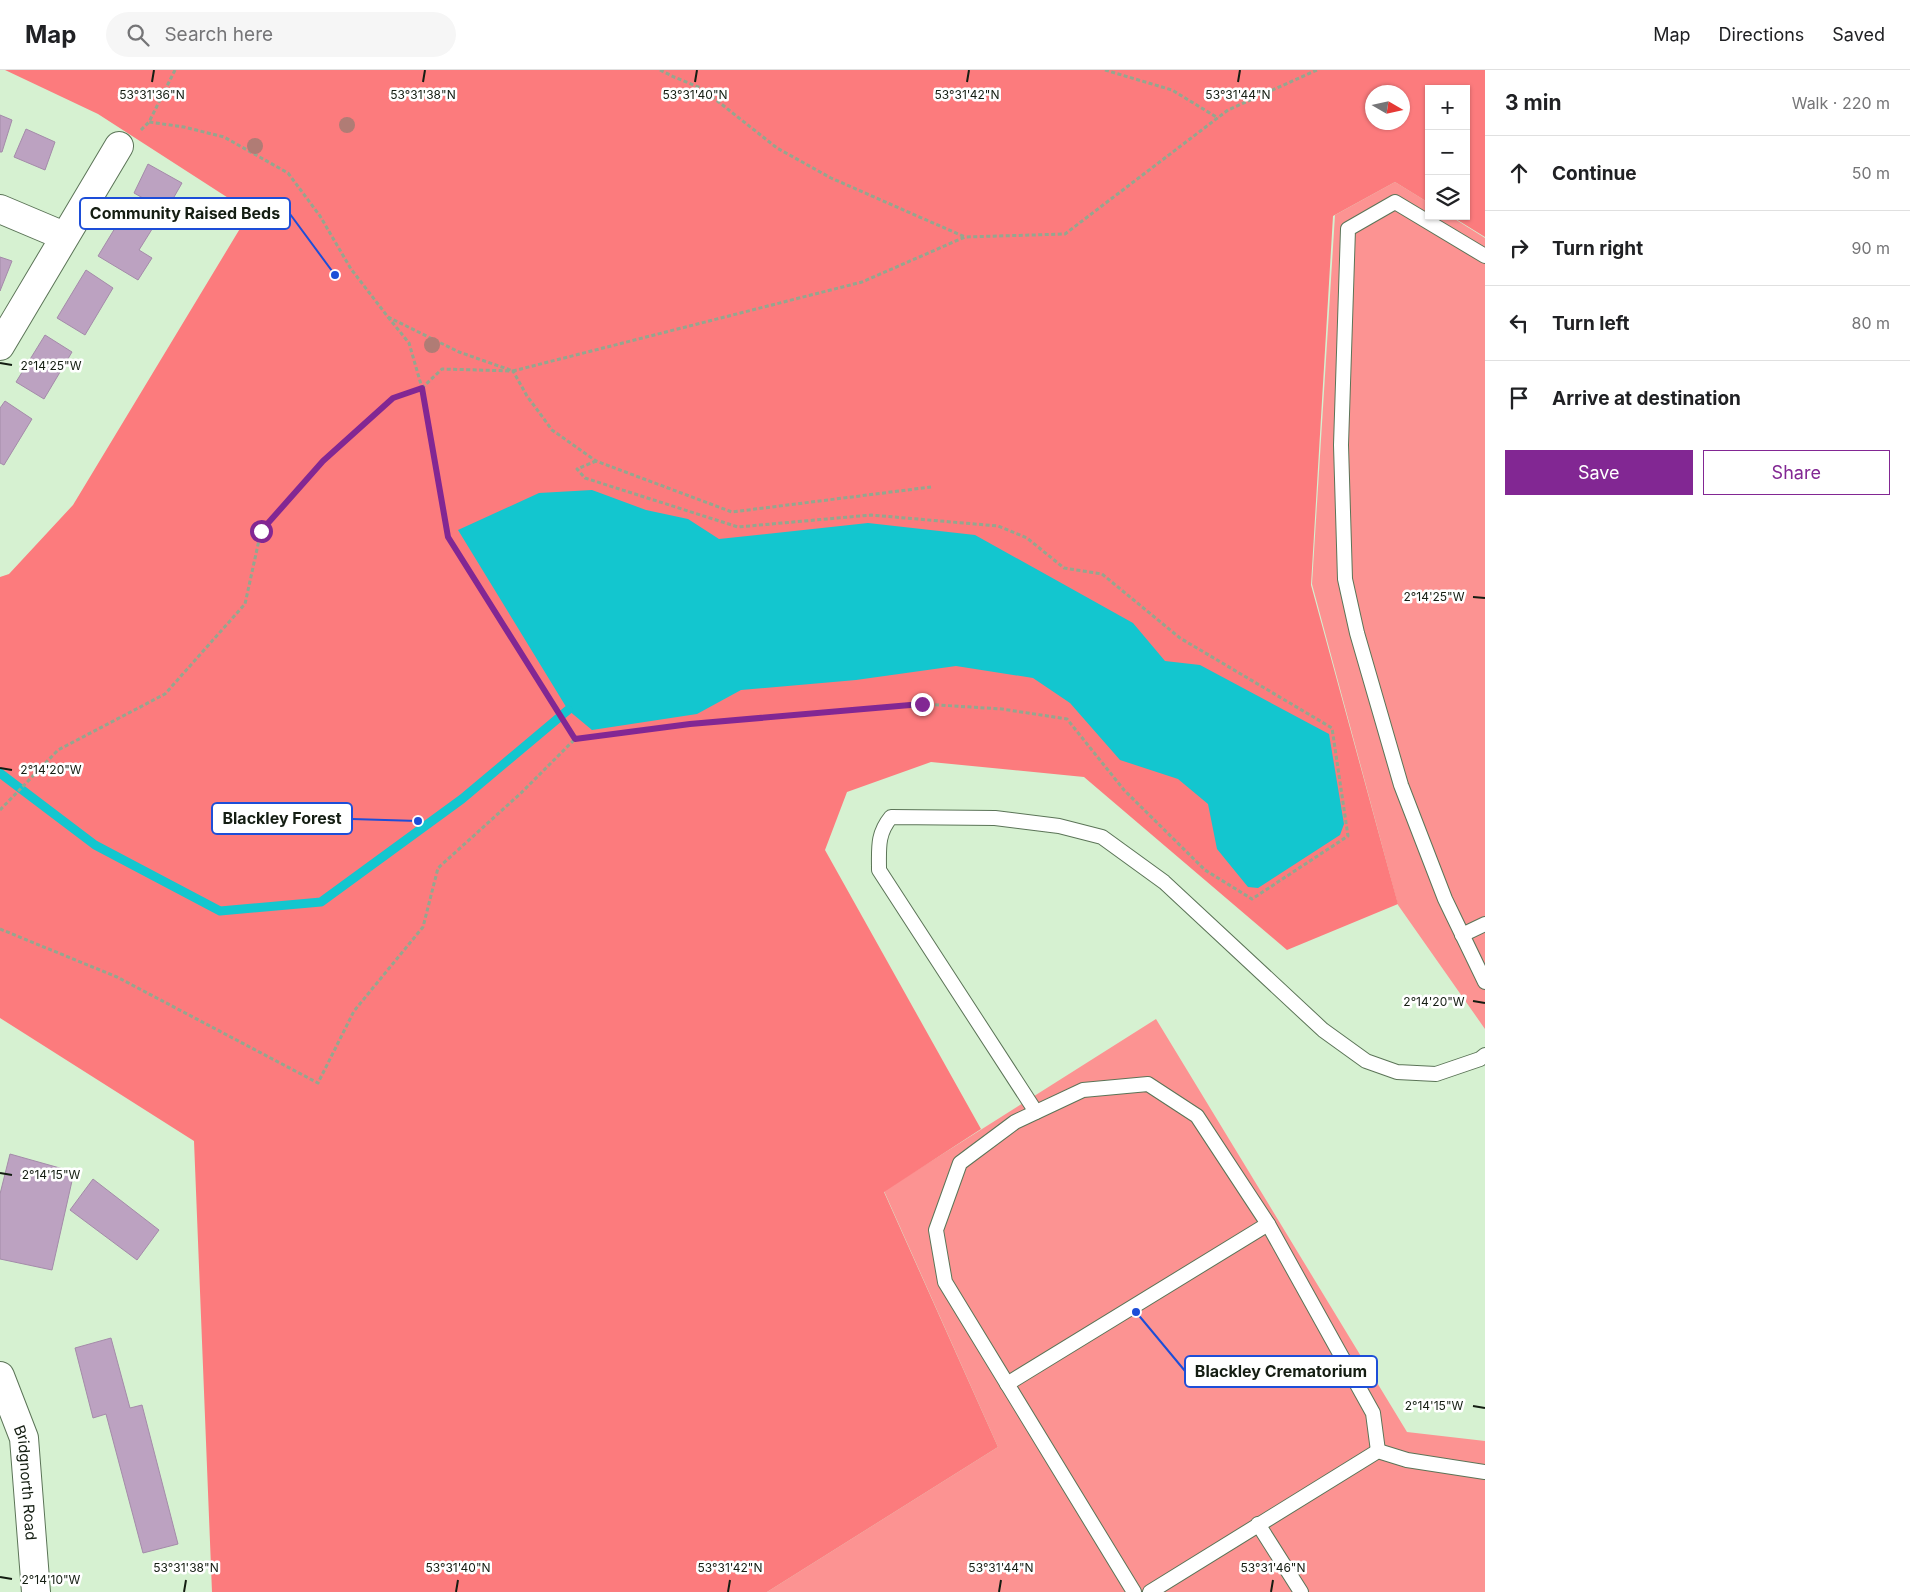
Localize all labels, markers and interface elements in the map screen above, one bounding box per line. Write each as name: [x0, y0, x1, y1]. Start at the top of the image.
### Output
search box: [106, 12, 456, 57]
text: Map: [25, 20, 76, 49]
icon: search: [124, 21, 152, 49]
text: Search here: [164, 23, 273, 46]
text: Map: [1653, 24, 1691, 45]
text: Directions: [1719, 24, 1804, 45]
text: Saved: [1832, 24, 1885, 45]
north arrow: [1365, 85, 1410, 130]
map controls: [1425, 85, 1470, 220]
button: +: [1425, 85, 1470, 130]
text: 53°31'36"N: [119, 87, 185, 102]
text: 53°31'38"N: [390, 87, 456, 102]
text: 53°31'40"N: [662, 87, 728, 102]
text: 53°31'42"N: [935, 87, 999, 102]
text: 53°31'44"N: [1205, 87, 1271, 102]
text: 3 min: [1505, 90, 1561, 115]
text: Walk · 220 m: [1792, 93, 1890, 113]
button: −: [1425, 130, 1470, 175]
icon: ahead: [1505, 159, 1533, 187]
text: Continue: [1552, 162, 1637, 185]
text: 50 m: [1852, 163, 1890, 183]
button: layers: [1425, 175, 1470, 220]
callout: Community Raised Beds: [80, 198, 290, 229]
text: Community Raised Beds: [90, 203, 280, 223]
icon: right: [1505, 234, 1533, 262]
text: Turn right: [1552, 237, 1643, 260]
text: 90 m: [1851, 238, 1890, 258]
icon: left: [1505, 309, 1533, 337]
text: Turn left: [1552, 312, 1630, 335]
text: 80 m: [1851, 313, 1890, 333]
text: 2°14'25"W: [20, 358, 82, 373]
icon: arrive: [1505, 384, 1533, 412]
text: Arrive at destination: [1552, 387, 1741, 410]
button: Save: [1505, 450, 1693, 495]
button: Share: [1703, 450, 1890, 495]
route start: [250, 520, 273, 543]
text: 2°14'25"W: [1403, 589, 1465, 604]
route end: [911, 693, 934, 716]
text: 2°14'20"W: [20, 762, 82, 777]
callout: Blackley Forest: [212, 803, 352, 834]
text: Blackley Forest: [222, 808, 342, 828]
text: 2°14'20"W: [1403, 994, 1465, 1009]
text: 2°14'15"W: [22, 1167, 80, 1182]
callout: Blackley Crematorium: [1185, 1356, 1377, 1387]
text: Blackley Crematorium: [1195, 1361, 1367, 1381]
text: 2°14'15"W: [1405, 1398, 1463, 1413]
street label: Bridgnorth Road: [10, 1422, 41, 1541]
text: 53°31'38"N: [153, 1560, 219, 1575]
text: 53°31'40"N: [425, 1560, 491, 1575]
text: 53°31'42"N: [698, 1560, 762, 1575]
text: 53°31'44"N: [968, 1560, 1034, 1575]
text: 53°31'46"N: [1241, 1560, 1305, 1575]
text: 2°14'10"W: [22, 1572, 81, 1587]

